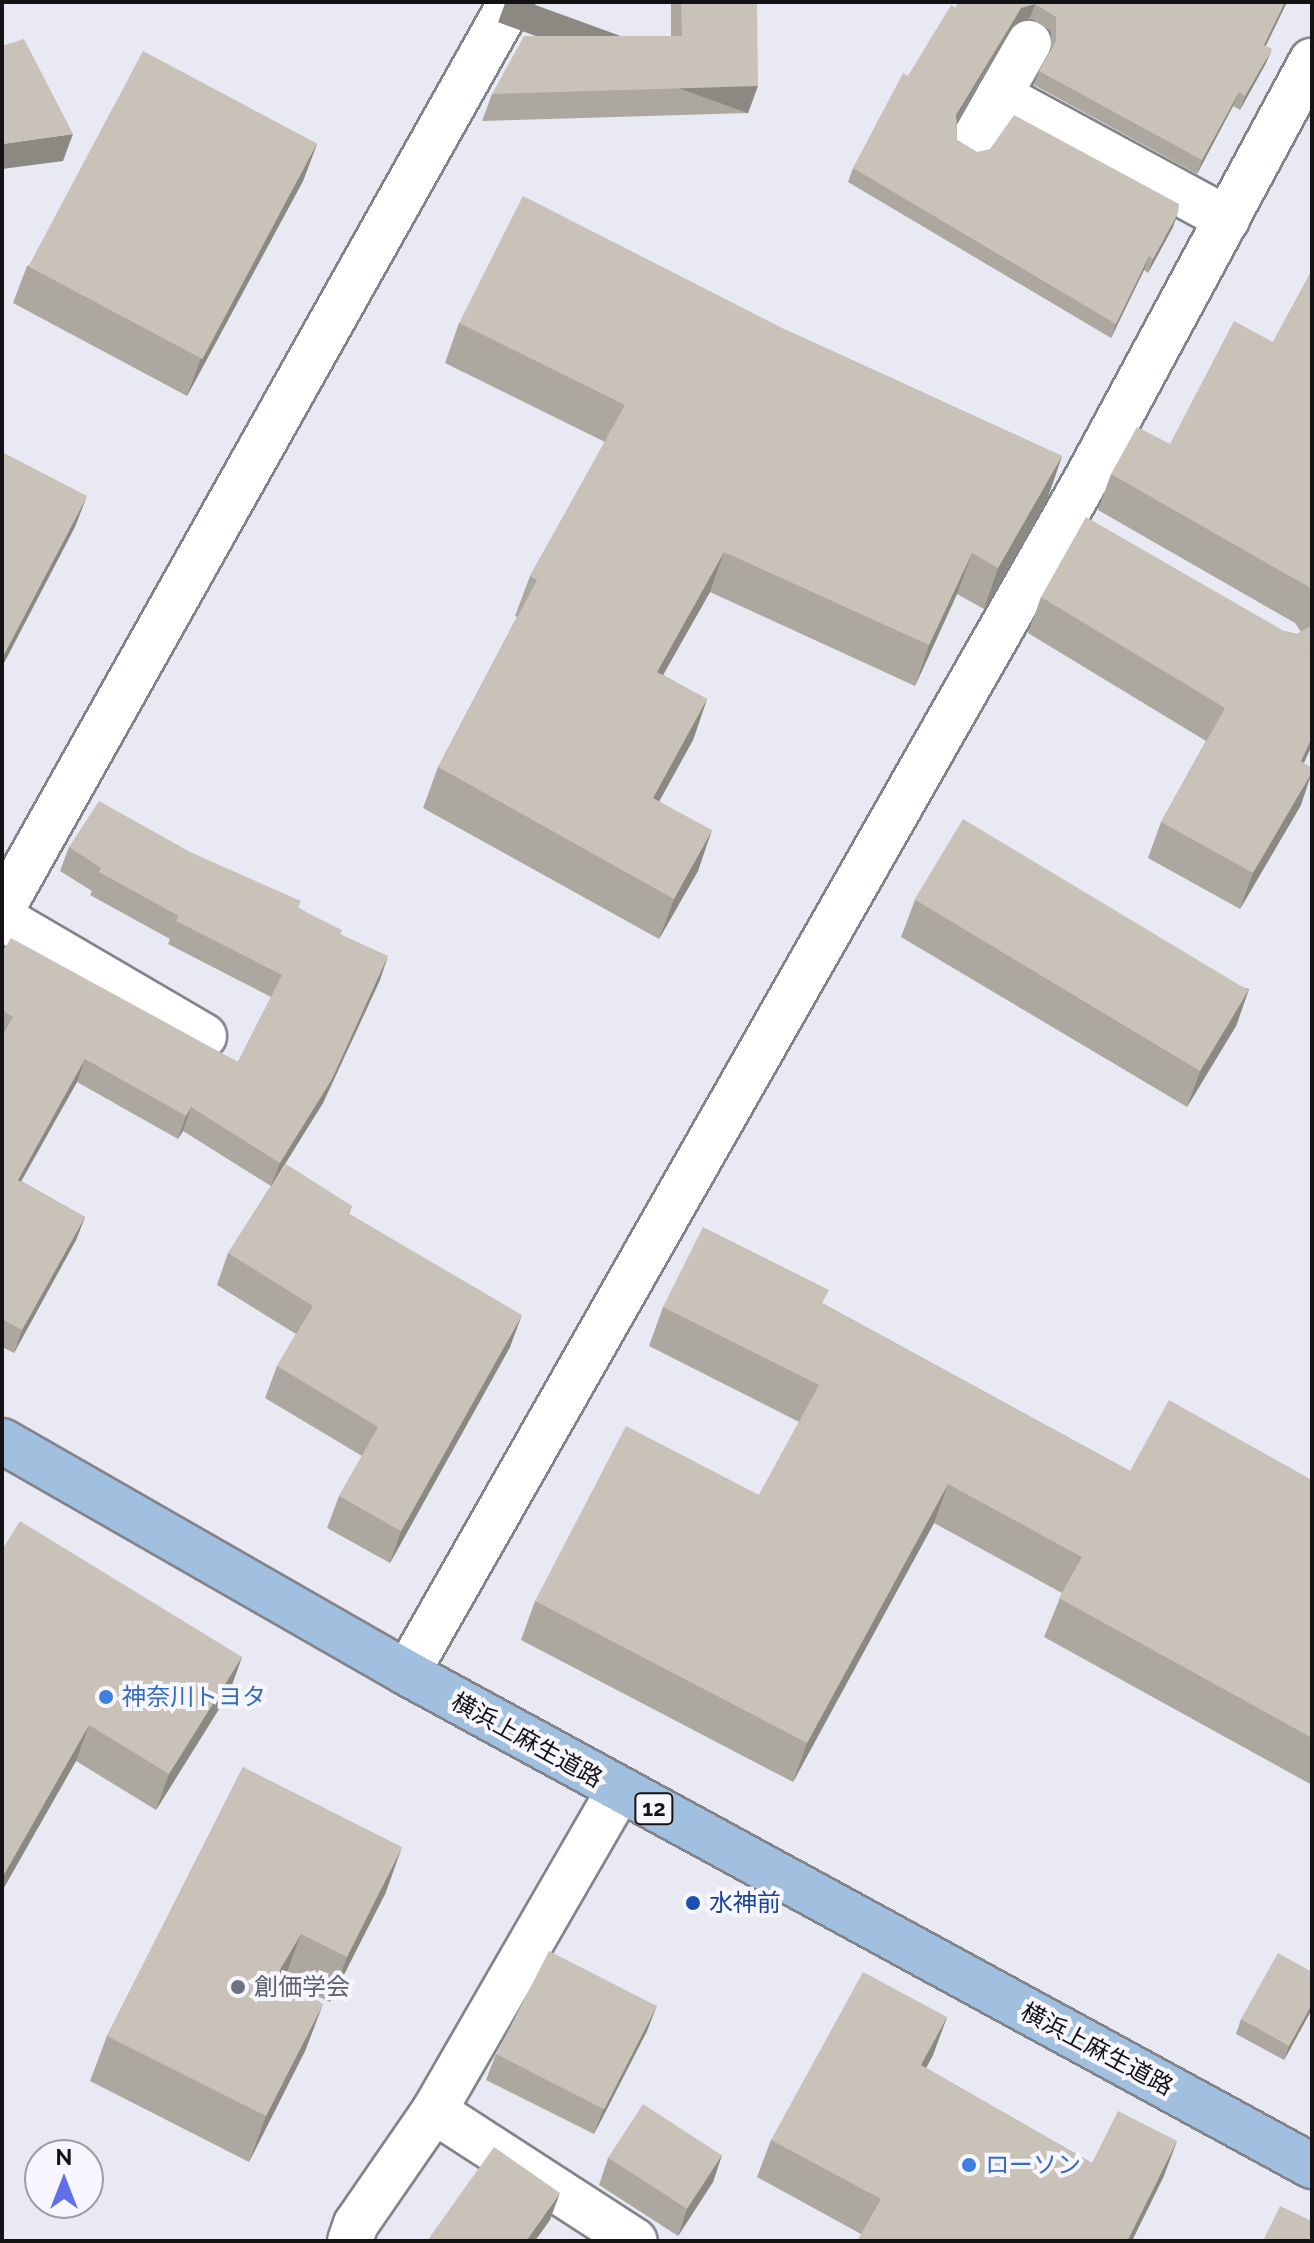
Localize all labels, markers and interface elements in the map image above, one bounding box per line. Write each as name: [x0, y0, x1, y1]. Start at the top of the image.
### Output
place label: 神奈川トヨタ: [122, 1683, 266, 1711]
street label: 横浜上麻生道路: [447, 1687, 607, 1793]
marker: 神奈川トヨタ: [97, 1688, 115, 1706]
road number: 12: [634, 1791, 674, 1827]
place label: 水神前: [709, 1889, 781, 1917]
marker: 水神前: [684, 1894, 702, 1912]
place label: 創価学会: [254, 1973, 350, 2001]
marker: 創価学会: [229, 1978, 247, 1996]
street label: 横浜上麻生道路: [1016, 1997, 1178, 2101]
north arrow: [24, 2139, 104, 2219]
text: N: [56, 2144, 72, 2170]
place label: ローソン: [985, 2151, 1081, 2179]
marker: ローソン: [960, 2156, 978, 2174]

